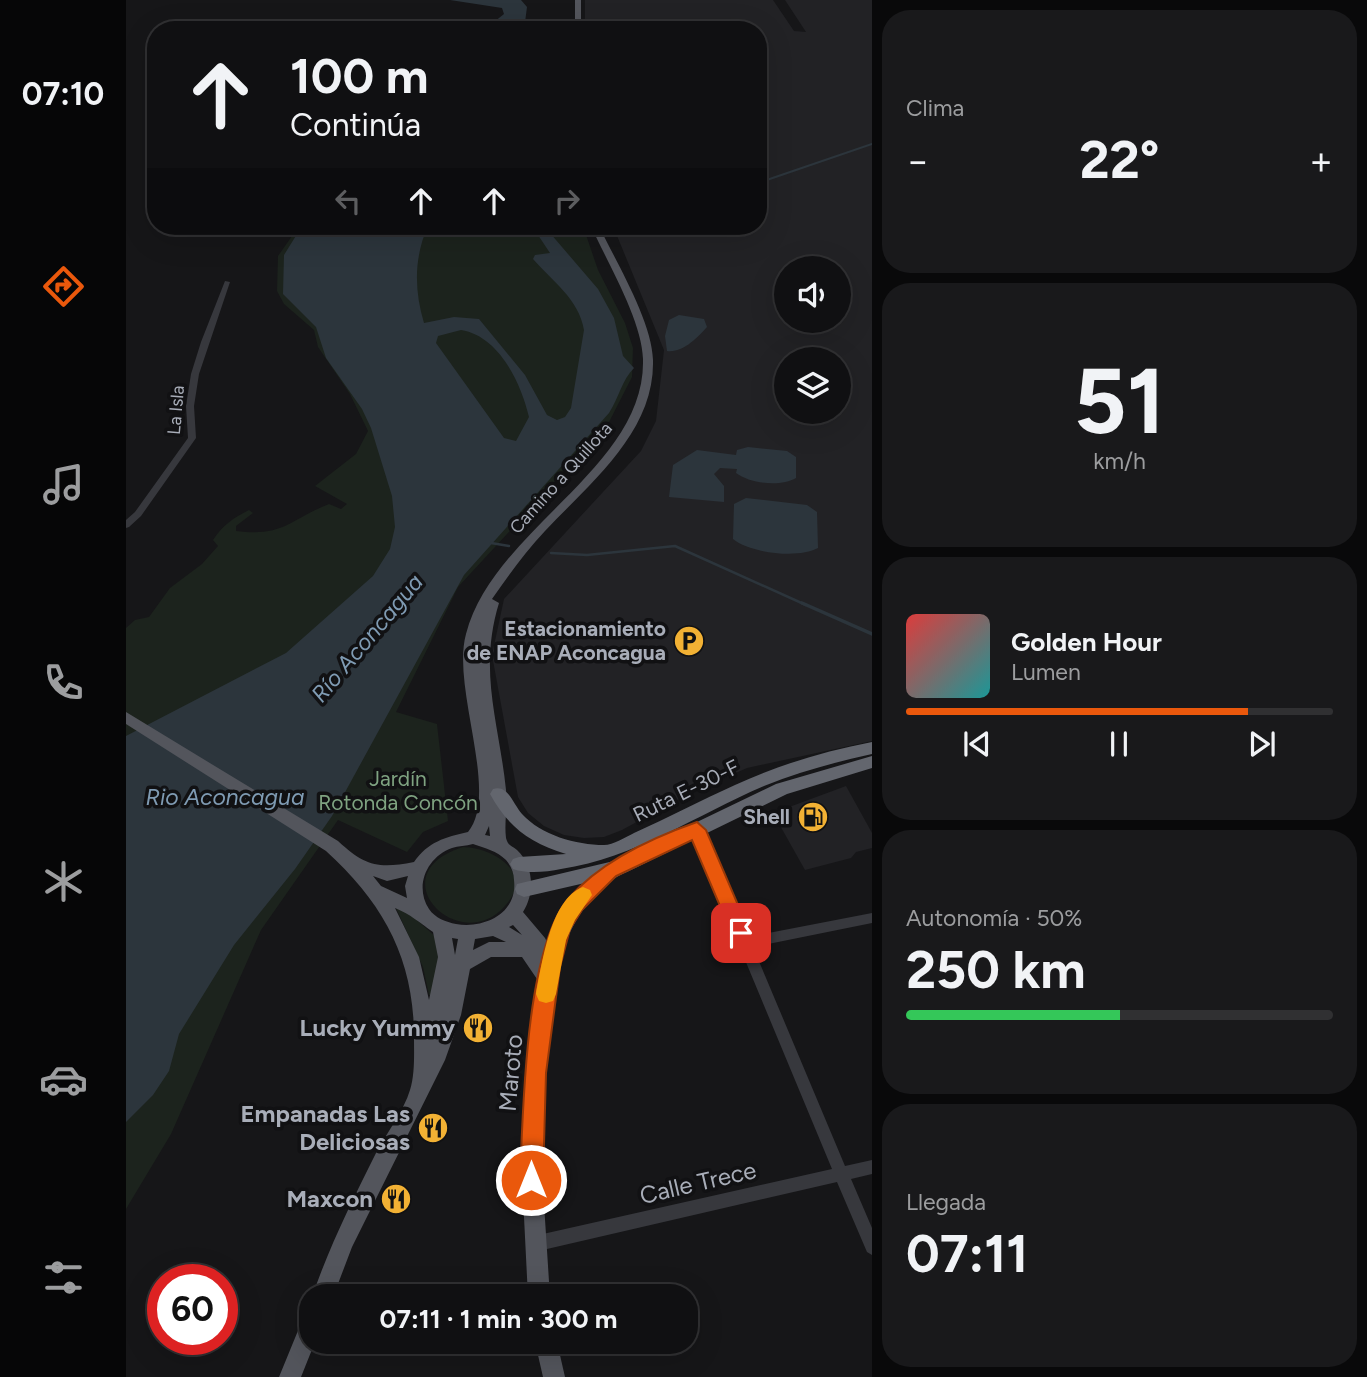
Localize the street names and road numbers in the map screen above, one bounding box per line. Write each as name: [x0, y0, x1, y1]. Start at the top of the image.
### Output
street label: La Isla: [163, 384, 189, 436]
street label: Camino a Quillota: [505, 418, 617, 538]
street label: Ruta E-30-F: [629, 754, 743, 827]
street label: Maroto: [493, 1033, 528, 1113]
street label: Calle Trece: [637, 1155, 759, 1210]

